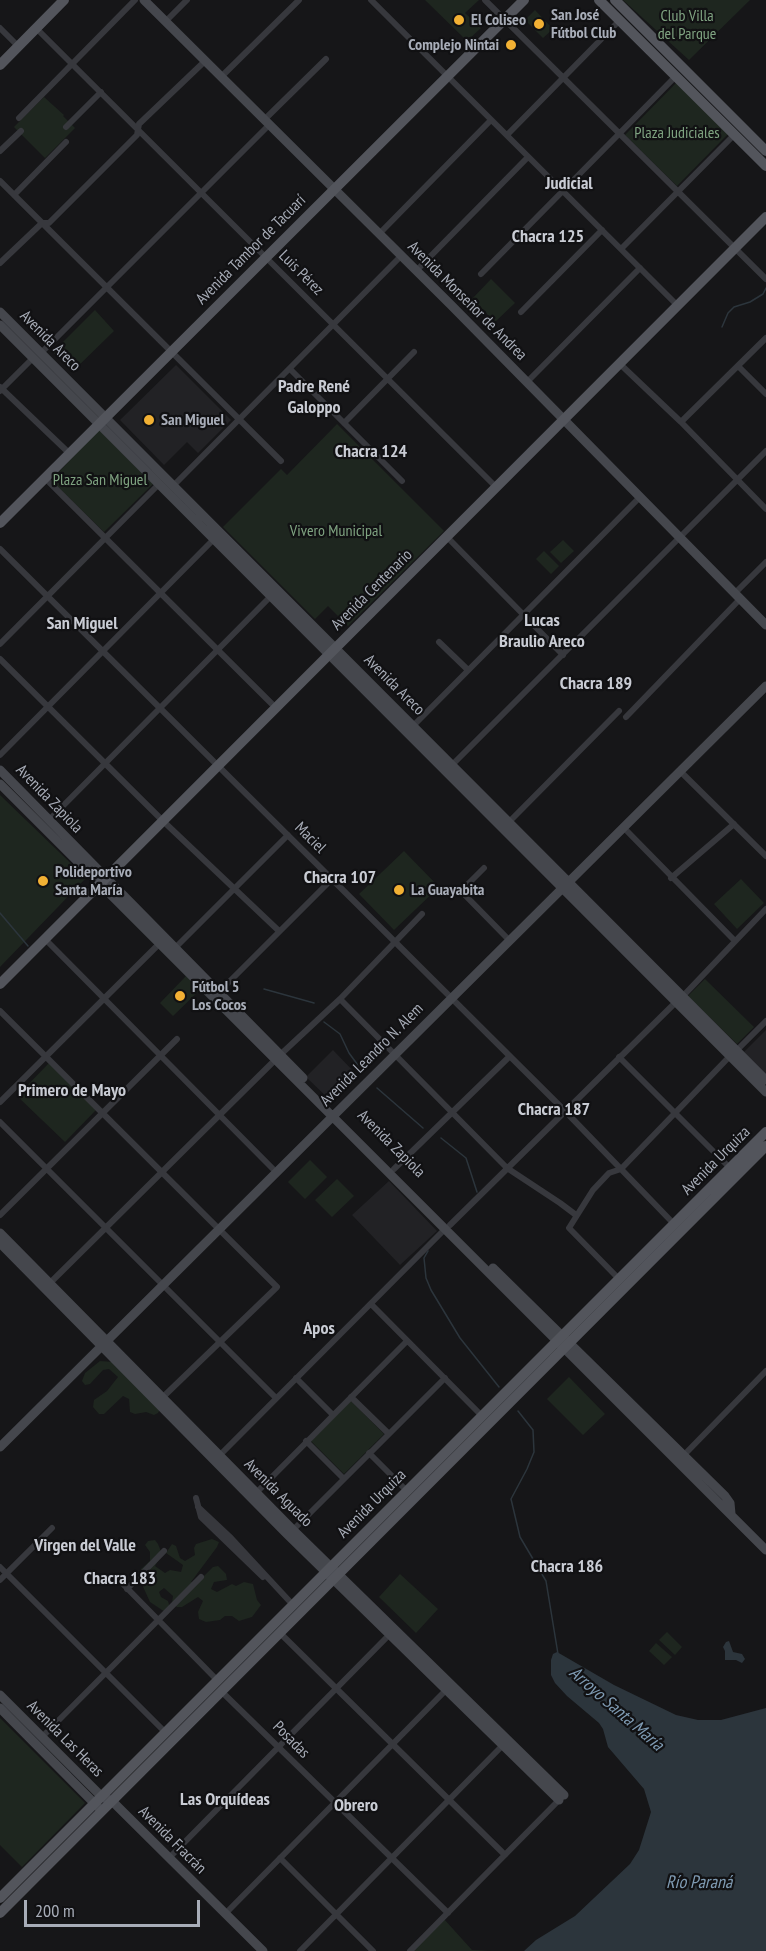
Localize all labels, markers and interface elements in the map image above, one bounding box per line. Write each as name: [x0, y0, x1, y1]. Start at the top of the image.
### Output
place label: San José Fútbol Club: [551, 5, 616, 43]
park label: Club Villa del Parque: [658, 6, 716, 44]
place label: El Coliseo: [471, 10, 526, 30]
marker: El Coliseo: [452, 13, 466, 27]
marker: San José Fútbol Club: [532, 17, 546, 31]
place label: Complejo Nintai: [408, 35, 499, 55]
marker: Complejo Nintai: [504, 38, 518, 52]
park label: Plaza Judiciales: [634, 123, 720, 143]
district label: Judicial: [545, 173, 593, 195]
street label: Avenida Tambor de Tacuarí: [192, 191, 310, 309]
district label: Chacra 125: [512, 226, 584, 248]
street label: Avenida Monseñor de Andrea: [403, 237, 531, 365]
street label: Luis Pérez: [275, 247, 327, 299]
street label: Avenida Areco: [16, 307, 84, 375]
district label: Padre René Galoppo: [278, 376, 350, 418]
place label: San Miguel: [161, 410, 224, 430]
marker: San Miguel: [142, 413, 156, 427]
district label: Chacra 124: [335, 441, 407, 463]
park label: Plaza San Miguel: [53, 470, 147, 490]
park label: Vivero Municipal: [290, 521, 382, 541]
street label: Avenida Centenario: [327, 545, 417, 635]
district label: Lucas Braulio Areco: [499, 610, 585, 652]
district label: San Miguel: [46, 613, 118, 635]
street label: Avenida Areco: [360, 651, 428, 719]
district label: Chacra 189: [560, 673, 632, 695]
street label: Avenida Zapiola: [12, 761, 86, 837]
street label: Maciel: [290, 818, 330, 858]
place label: Polideportivo Santa María: [55, 862, 132, 900]
district label: Chacra 107: [304, 867, 376, 889]
marker: Polideportivo Santa María: [36, 874, 50, 888]
place label: La Guayabita: [411, 880, 484, 900]
marker: La Guayabita: [392, 883, 406, 897]
place label: Fútbol 5 Los Cocos: [192, 977, 246, 1015]
marker: Fútbol 5 Los Cocos: [173, 989, 187, 1003]
street label: Avenida Leandro N. Alem: [316, 999, 428, 1111]
district label: Primero de Mayo: [18, 1080, 126, 1102]
district label: Chacra 187: [518, 1099, 590, 1121]
street label: Avenida Zapiola: [353, 1106, 429, 1182]
street label: Avenida Urquiza: [678, 1123, 754, 1199]
district label: Apos: [303, 1318, 335, 1340]
street label: Avenida Aguado: [240, 1455, 316, 1531]
street label: Avenida Urquiza: [334, 1466, 410, 1542]
district label: Virgen del Valle: [34, 1535, 136, 1557]
district label: Chacra 186: [531, 1556, 603, 1578]
district label: Chacra 183: [84, 1568, 156, 1590]
water label: Arroyo Santa María: [564, 1662, 668, 1756]
street label: Avenida Las Heras: [23, 1697, 107, 1781]
street label: Posadas: [269, 1718, 313, 1762]
district label: Las Orquídeas: [180, 1789, 270, 1811]
district label: Obrero: [334, 1795, 378, 1817]
street label: Avenida Fracrán: [134, 1802, 210, 1878]
water label: Río Paraná: [666, 1872, 732, 1894]
scale bar: [27, 1888, 202, 1926]
text: 200 m: [35, 1899, 75, 1922]

